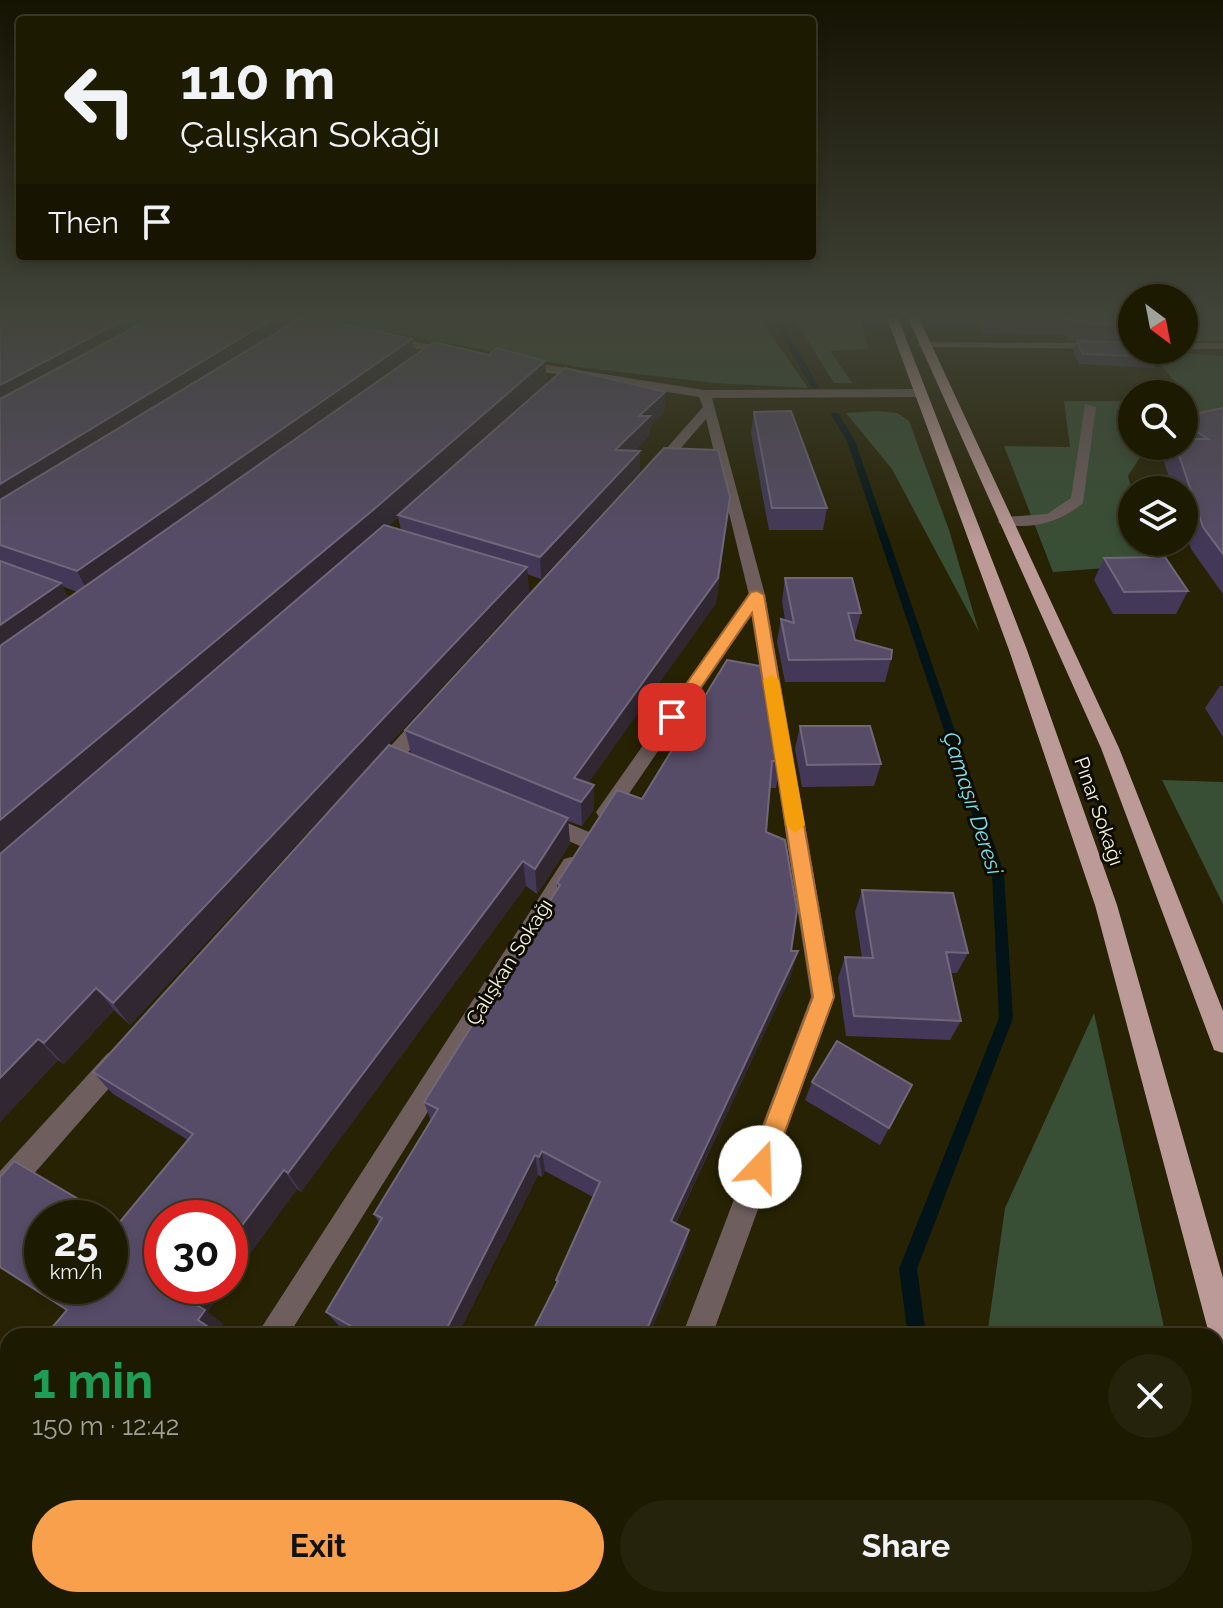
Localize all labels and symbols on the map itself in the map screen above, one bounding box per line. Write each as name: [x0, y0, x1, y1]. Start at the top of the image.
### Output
north arrow: [1118, 284, 1198, 364]
pin: [638, 683, 706, 751]
water label: Çamaşır Deresi: [938, 728, 1009, 879]
street label: Pınar Sokağı: [1069, 754, 1129, 868]
street label: Çalışkan Sokağı: [461, 894, 557, 1030]
position arrow: [718, 1125, 802, 1209]
speed limit sign: 30: [144, 1200, 248, 1304]

